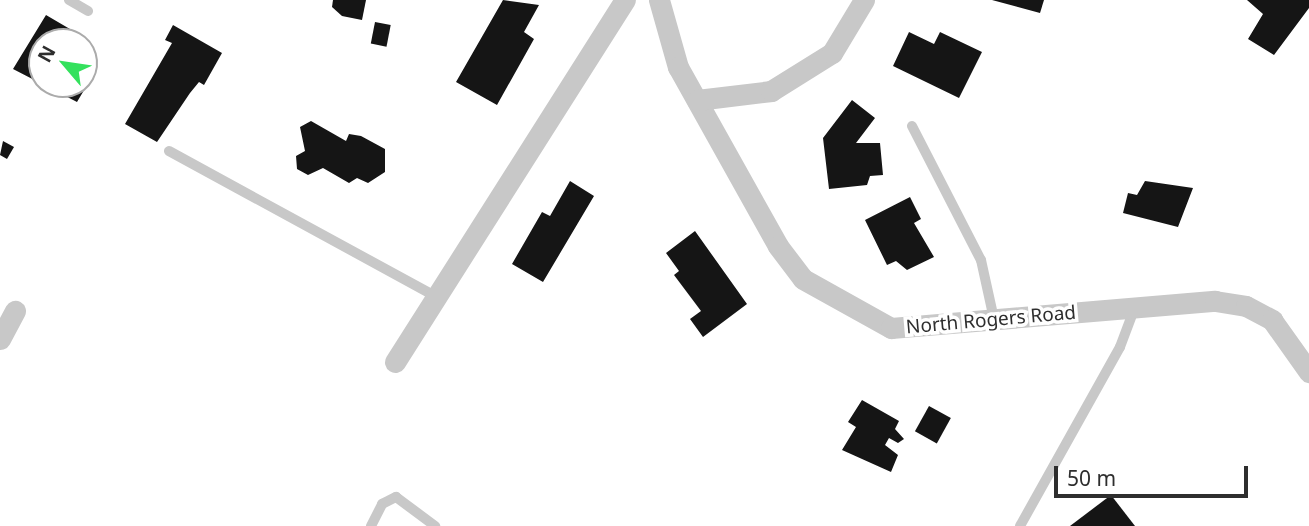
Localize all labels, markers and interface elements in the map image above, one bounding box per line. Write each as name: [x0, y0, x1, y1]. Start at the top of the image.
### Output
north arrow: [28, 28, 98, 98]
text: N: [31, 41, 61, 67]
street label: North Rogers Road: [905, 301, 1077, 339]
scale bar: [1057, 452, 1251, 496]
text: 50 m: [1067, 464, 1116, 492]

